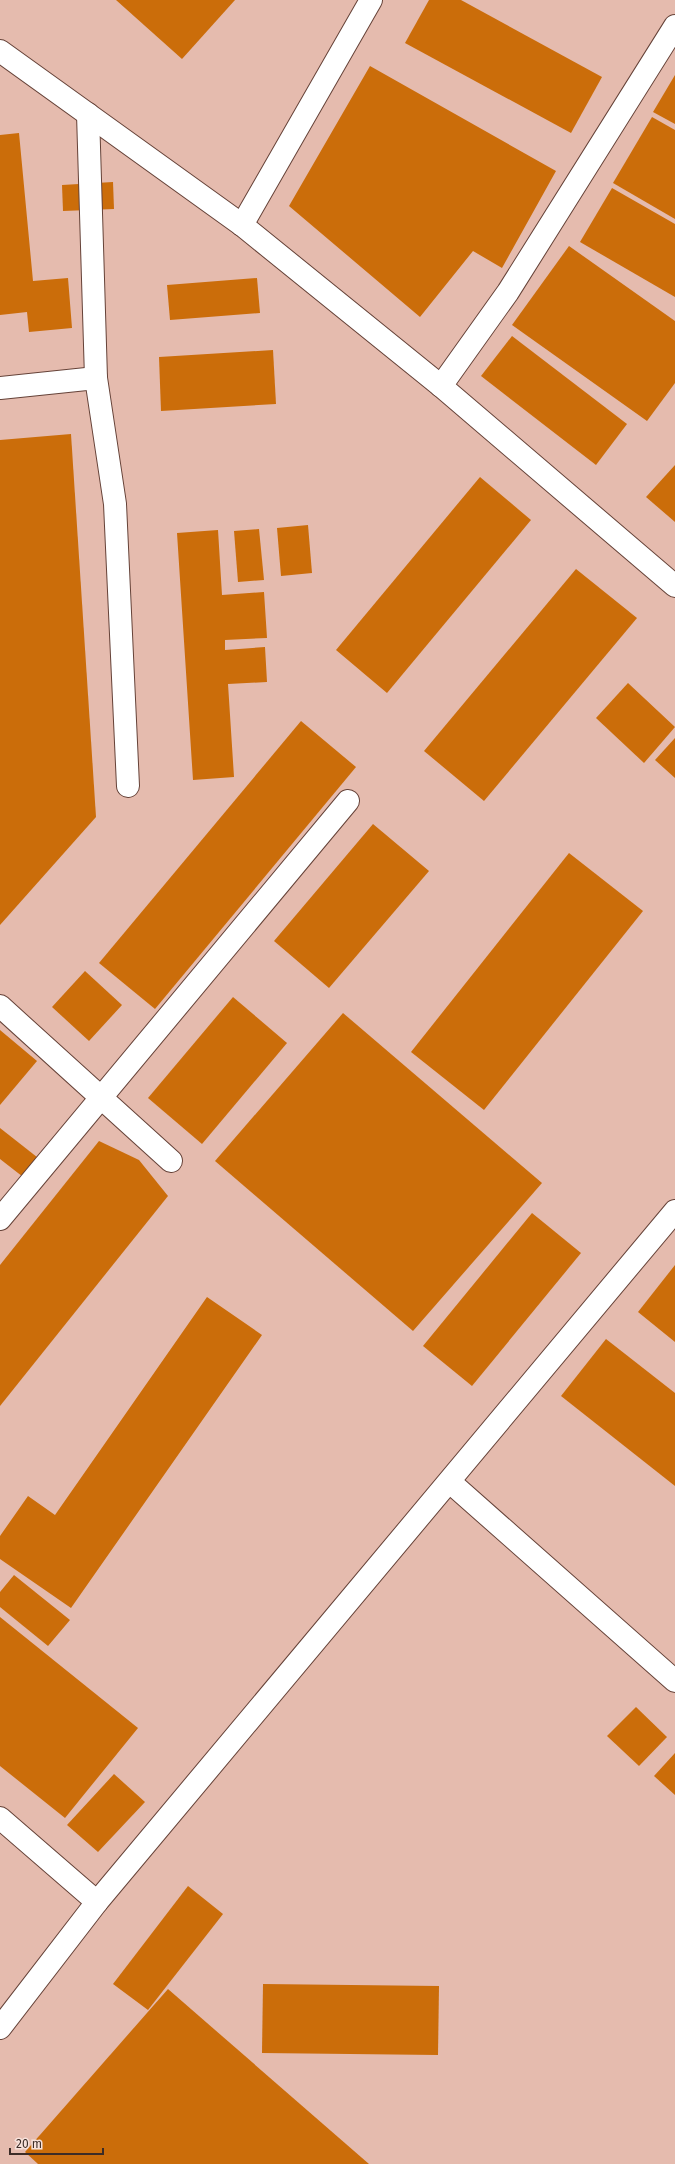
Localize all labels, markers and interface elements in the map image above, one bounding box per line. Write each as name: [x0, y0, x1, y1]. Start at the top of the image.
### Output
scale bar: [10, 2130, 103, 2156]
text: 20 m: [16, 2137, 42, 2151]

